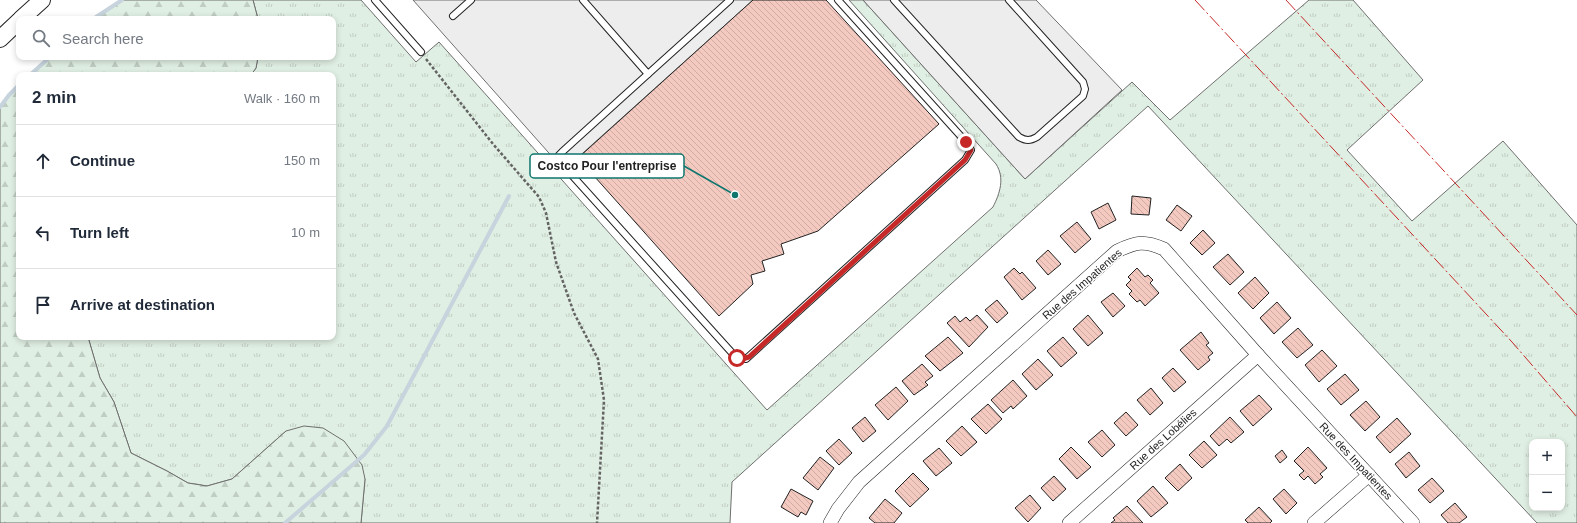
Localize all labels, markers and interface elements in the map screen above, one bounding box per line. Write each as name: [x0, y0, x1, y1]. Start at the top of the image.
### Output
search box: [16, 16, 336, 60]
icon: search: [30, 27, 52, 49]
text: Search here: [62, 30, 144, 47]
text: 2 min: [32, 88, 76, 107]
text: Walk · 160 m: [244, 91, 320, 106]
route end: [957, 133, 975, 151]
icon: ahead: [32, 150, 54, 172]
text: Continue: [70, 152, 135, 169]
text: 150 m: [284, 153, 320, 168]
callout: Costco Pour l'entreprise: [530, 154, 684, 178]
text: Costco Pour l'entreprise: [538, 159, 677, 173]
icon: left: [32, 222, 54, 244]
text: Turn left: [70, 224, 129, 241]
text: 10 m: [291, 225, 320, 240]
street label: Rue des Impatientes: [1040, 246, 1124, 322]
icon: arrive: [32, 294, 54, 316]
text: Arrive at destination: [70, 296, 215, 313]
route start: [728, 349, 746, 367]
street label: Rue des Lobélies: [1127, 406, 1199, 472]
street label: Rue des Impatientes: [1317, 420, 1395, 502]
map controls: [1529, 439, 1565, 511]
button: +: [1529, 439, 1565, 475]
button: −: [1529, 475, 1565, 511]

